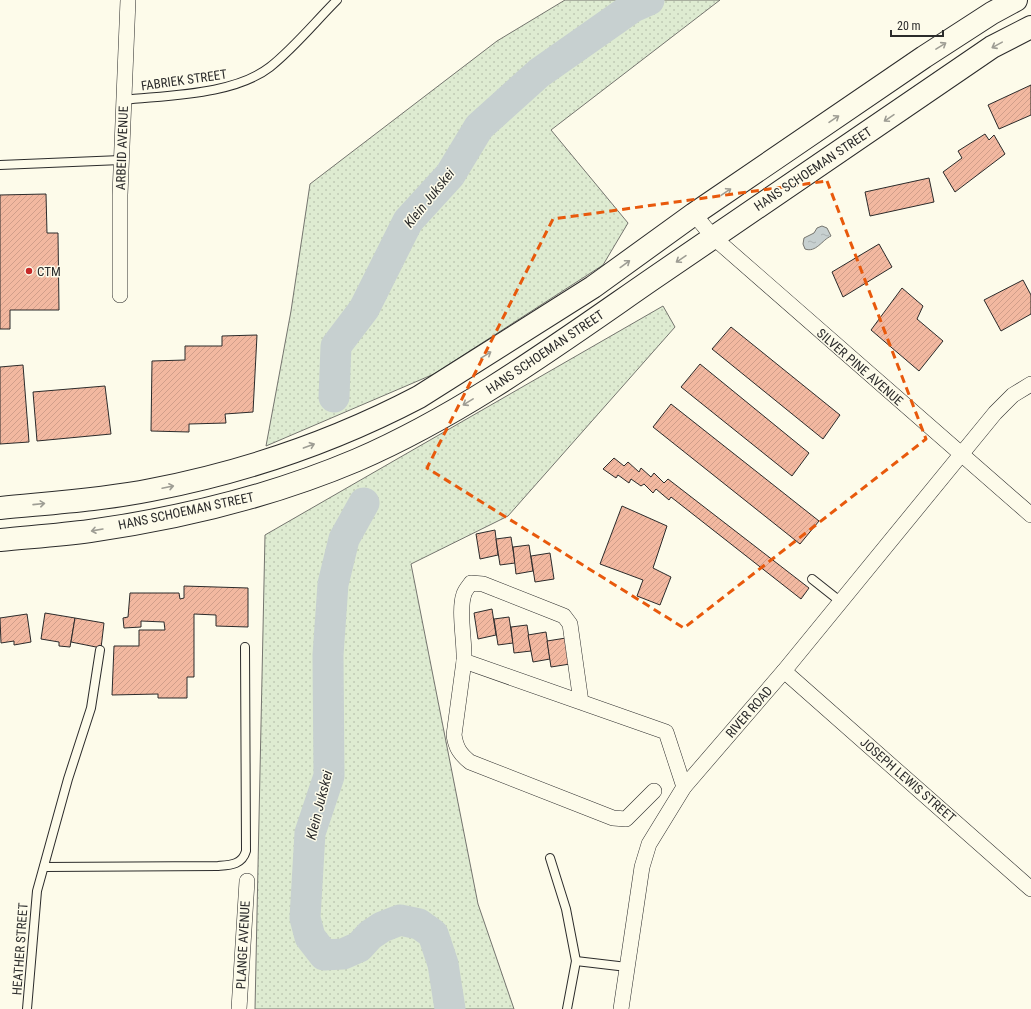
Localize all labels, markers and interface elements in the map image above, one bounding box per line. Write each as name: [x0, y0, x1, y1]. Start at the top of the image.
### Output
scale bar: [891, 12, 943, 38]
text: 20 m: [897, 19, 921, 33]
one-way arrow: [935, 41, 947, 49]
one-way arrow: [991, 42, 1003, 49]
street label: FABRIEK STREET: [140, 67, 228, 93]
street label: ARBEID AVENUE: [113, 106, 131, 190]
one-way arrow: [884, 114, 895, 122]
one-way arrow: [828, 115, 839, 123]
street label: HANS SCHOEMAN STREET: [751, 124, 875, 214]
water label: Klein Jukskei: [401, 165, 458, 230]
one-way arrow: [721, 188, 732, 196]
one-way arrow: [676, 255, 687, 263]
one-way arrow: [619, 260, 630, 268]
place label: CTM: [37, 264, 61, 279]
marker: CTM: [24, 266, 34, 276]
street label: HANS SCHOEMAN STREET: [483, 307, 607, 397]
street label: SILVER PINE AVENUE: [814, 326, 906, 408]
one-way arrow: [480, 351, 491, 359]
one-way arrow: [462, 398, 474, 406]
one-way arrow: [303, 442, 315, 450]
one-way arrow: [161, 482, 174, 490]
street label: HANS SCHOEMAN STREET: [117, 489, 256, 533]
one-way arrow: [32, 501, 45, 508]
one-way arrow: [91, 526, 104, 534]
street label: RIVER ROAD: [723, 683, 775, 741]
street label: JOSEPH LEWIS STREET: [857, 735, 959, 826]
water label: Klein Jukskei: [303, 768, 336, 841]
street label: PLANGE AVENUE: [233, 900, 253, 990]
street label: HEATHER STREET: [9, 902, 31, 996]

